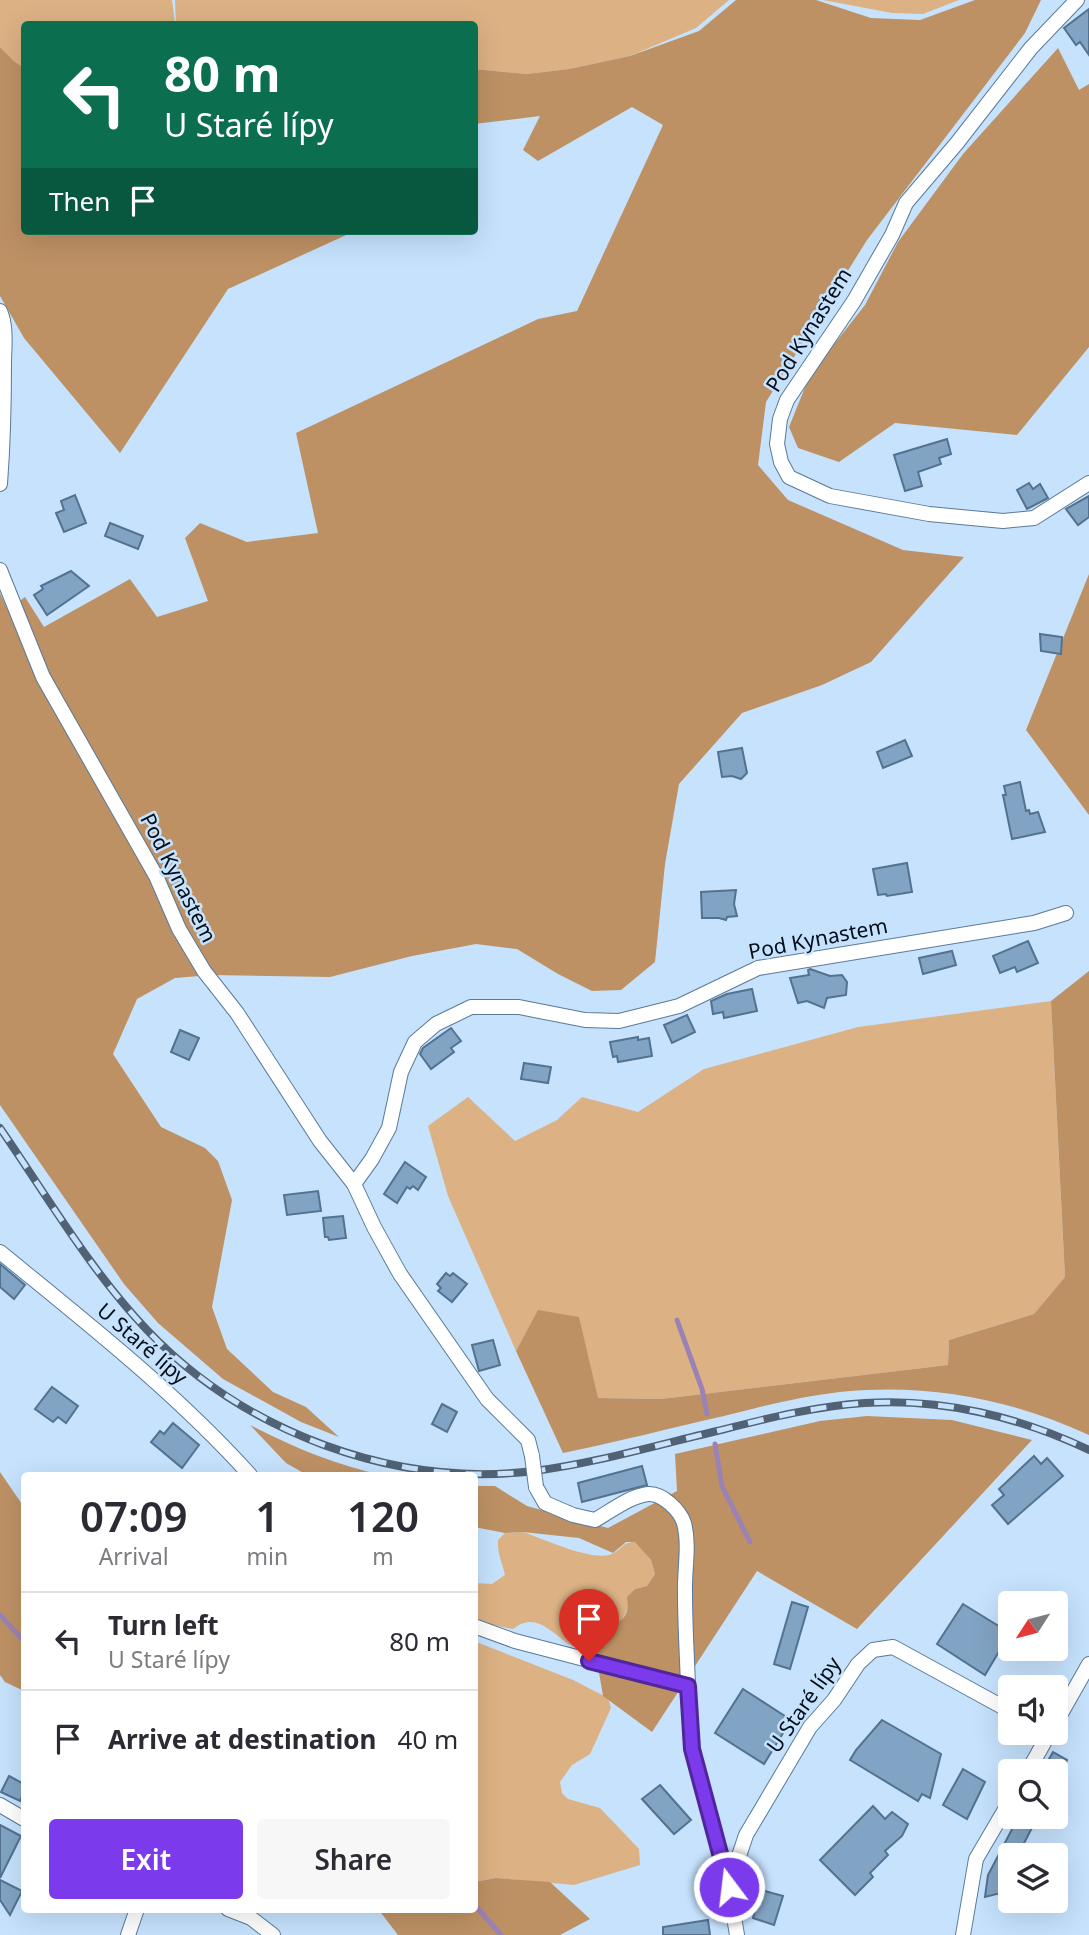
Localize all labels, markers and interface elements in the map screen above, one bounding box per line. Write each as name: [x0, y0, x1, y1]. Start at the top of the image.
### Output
text: 80 m: [164, 40, 281, 106]
icon: left: [49, 49, 140, 140]
text: U Staré lípy: [164, 103, 334, 146]
icon: arrive: [124, 182, 162, 220]
text: Then: [49, 183, 110, 219]
street label: Pod Kynastem: [759, 262, 857, 397]
street label: Pod Kynastem: [134, 808, 223, 947]
street label: Pod Kynastem: [746, 911, 890, 965]
street label: U Staré lípy: [91, 1296, 194, 1391]
text: 07:09: [80, 1487, 188, 1544]
text: 1: [255, 1487, 279, 1544]
text: 120: [347, 1487, 419, 1544]
text: Arrival: [99, 1540, 169, 1572]
text: min: [246, 1540, 288, 1572]
text: m: [372, 1540, 394, 1572]
pin: [559, 1589, 619, 1661]
north arrow: [998, 1591, 1068, 1661]
map controls: [998, 1591, 1068, 1913]
icon: arrive: [570, 1600, 608, 1638]
text: Turn left: [108, 1607, 219, 1643]
icon: left: [49, 1622, 87, 1660]
text: 80 m: [389, 1623, 450, 1659]
text: U Staré lípy: [108, 1643, 230, 1675]
street label: U Staré lípy: [760, 1651, 847, 1758]
button: sound: [998, 1675, 1068, 1745]
icon: arrive: [49, 1720, 87, 1758]
text: Arrive at destination: [108, 1721, 377, 1757]
text: 40 m: [398, 1721, 458, 1757]
button: search: [998, 1759, 1068, 1829]
button: Exit: [49, 1819, 243, 1899]
button: Share: [257, 1819, 450, 1899]
button: layers: [998, 1843, 1068, 1913]
position arrow: [692, 1850, 766, 1924]

